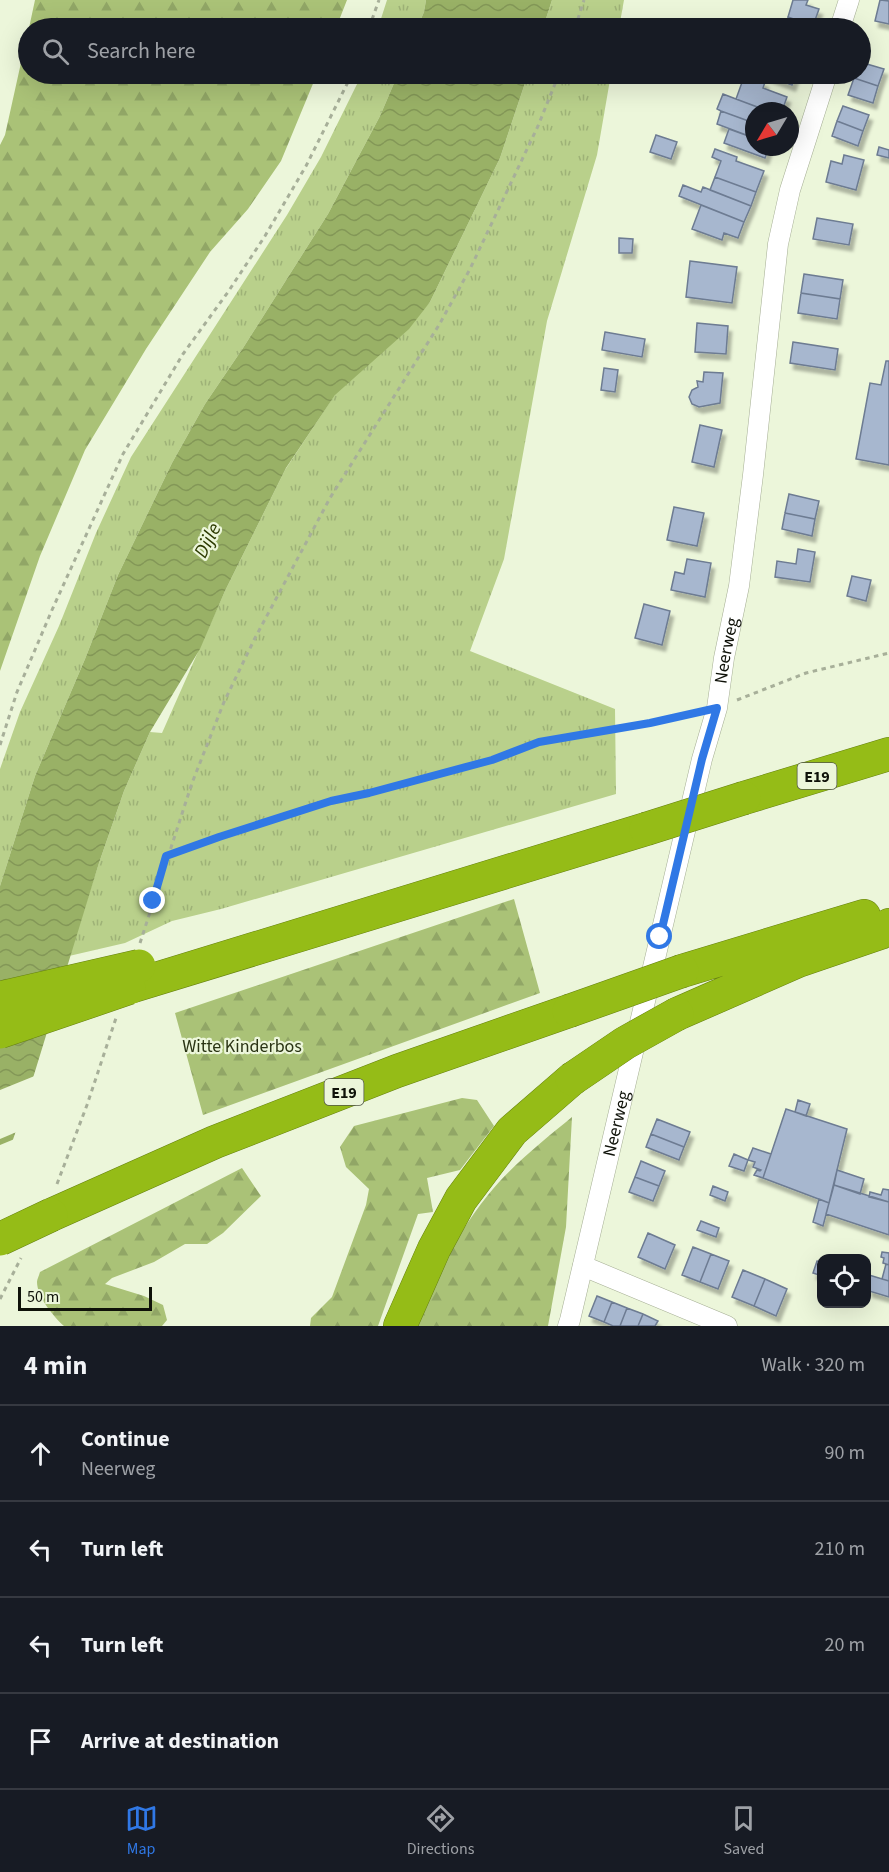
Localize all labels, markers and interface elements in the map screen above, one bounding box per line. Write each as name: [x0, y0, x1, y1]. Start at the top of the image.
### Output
search box: [18, 18, 871, 84]
icon: search: [39, 35, 72, 68]
text: Search here: [87, 35, 195, 67]
north arrow: [745, 102, 799, 156]
water label: Dijle: [187, 518, 229, 563]
street label: Neerweg: [709, 615, 745, 685]
road number: E19: [798, 763, 836, 789]
route end: [139, 887, 165, 913]
route start: [646, 923, 672, 949]
park label: Witte Kinderbos: [182, 1034, 302, 1059]
road number: E19: [324, 1079, 364, 1105]
street label: Neerweg: [597, 1088, 637, 1159]
map controls: [817, 1254, 871, 1308]
button: locate: [817, 1254, 871, 1308]
scale bar: [18, 1284, 152, 1312]
text: 50 m: [27, 1286, 59, 1308]
text: 4 min: [24, 1347, 87, 1384]
text: Walk · 320 m: [761, 1351, 865, 1379]
text: Continue: [81, 1423, 170, 1455]
icon: ahead: [24, 1437, 57, 1470]
text: 90 m: [825, 1439, 865, 1467]
text: Neerweg: [81, 1455, 155, 1483]
icon: left: [24, 1533, 57, 1566]
text: Turn left: [81, 1533, 163, 1565]
text: 210 m: [815, 1535, 865, 1563]
icon: left: [24, 1629, 57, 1662]
text: Turn left: [81, 1629, 163, 1661]
text: 20 m: [825, 1631, 865, 1659]
icon: arrive: [24, 1725, 57, 1758]
text: Arrive at destination: [81, 1725, 279, 1757]
tab: Map: [125, 1802, 158, 1860]
tab: Directions: [407, 1802, 474, 1860]
tab: Saved: [724, 1802, 764, 1860]

